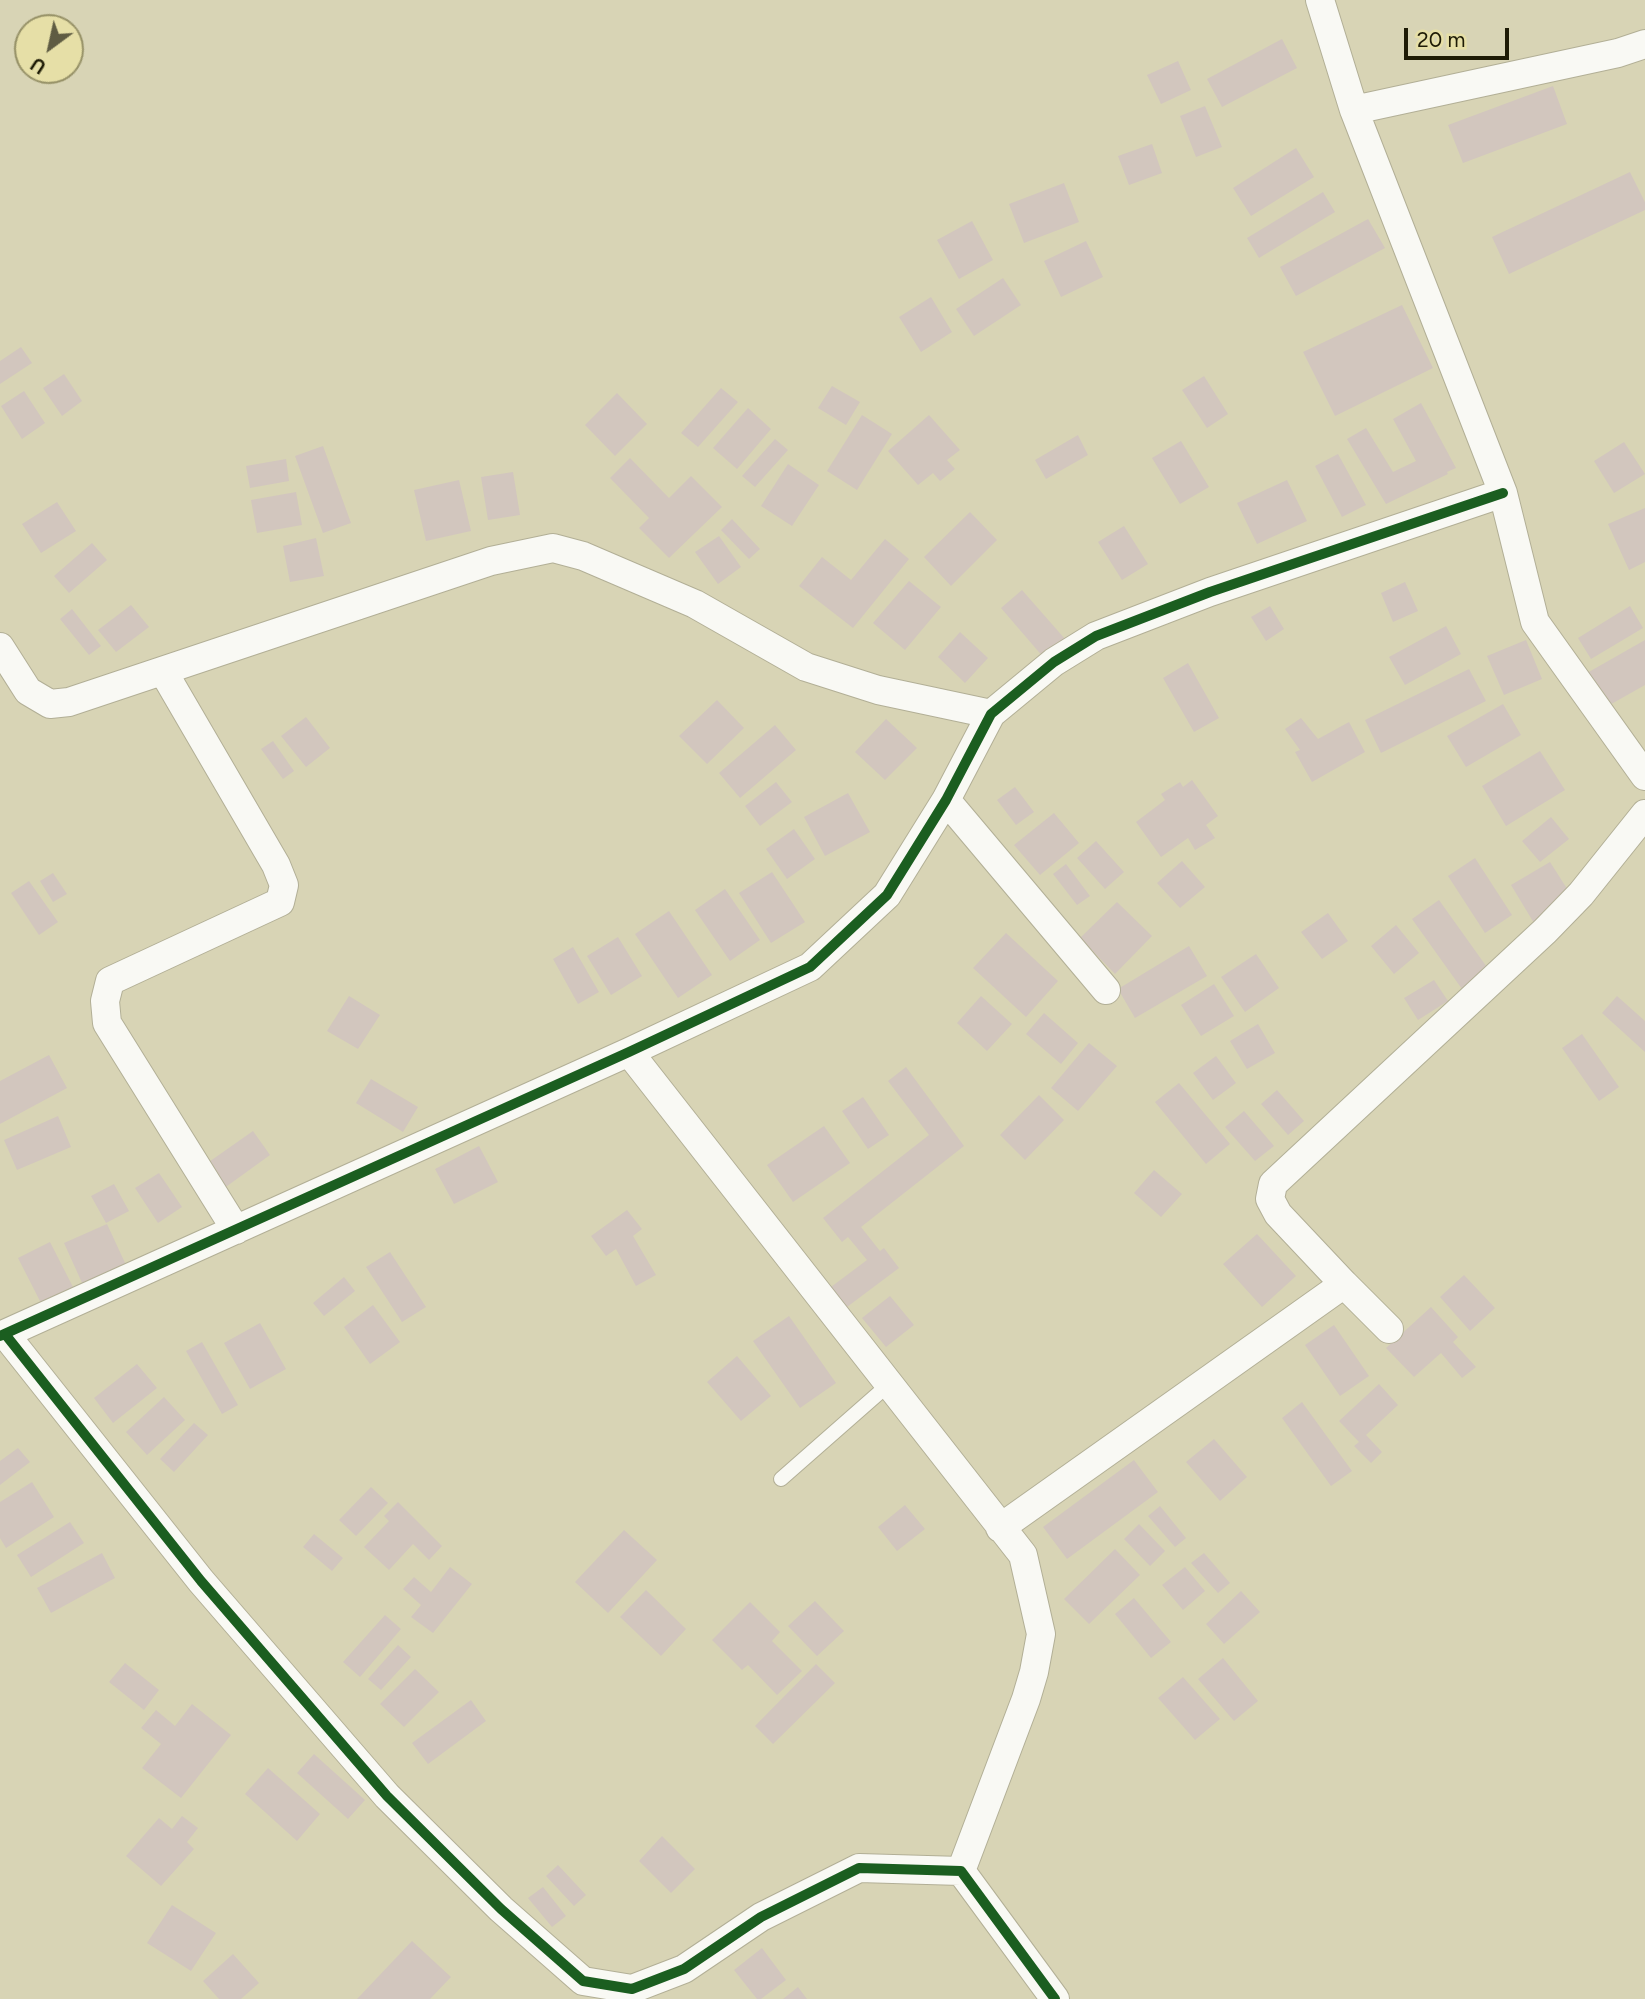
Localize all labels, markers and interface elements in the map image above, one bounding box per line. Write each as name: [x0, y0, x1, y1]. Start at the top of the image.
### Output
north arrow: [14, 14, 84, 84]
scale bar: [1407, 14, 1512, 58]
text: 20 m: [1417, 27, 1465, 52]
text: U: [27, 52, 50, 79]

